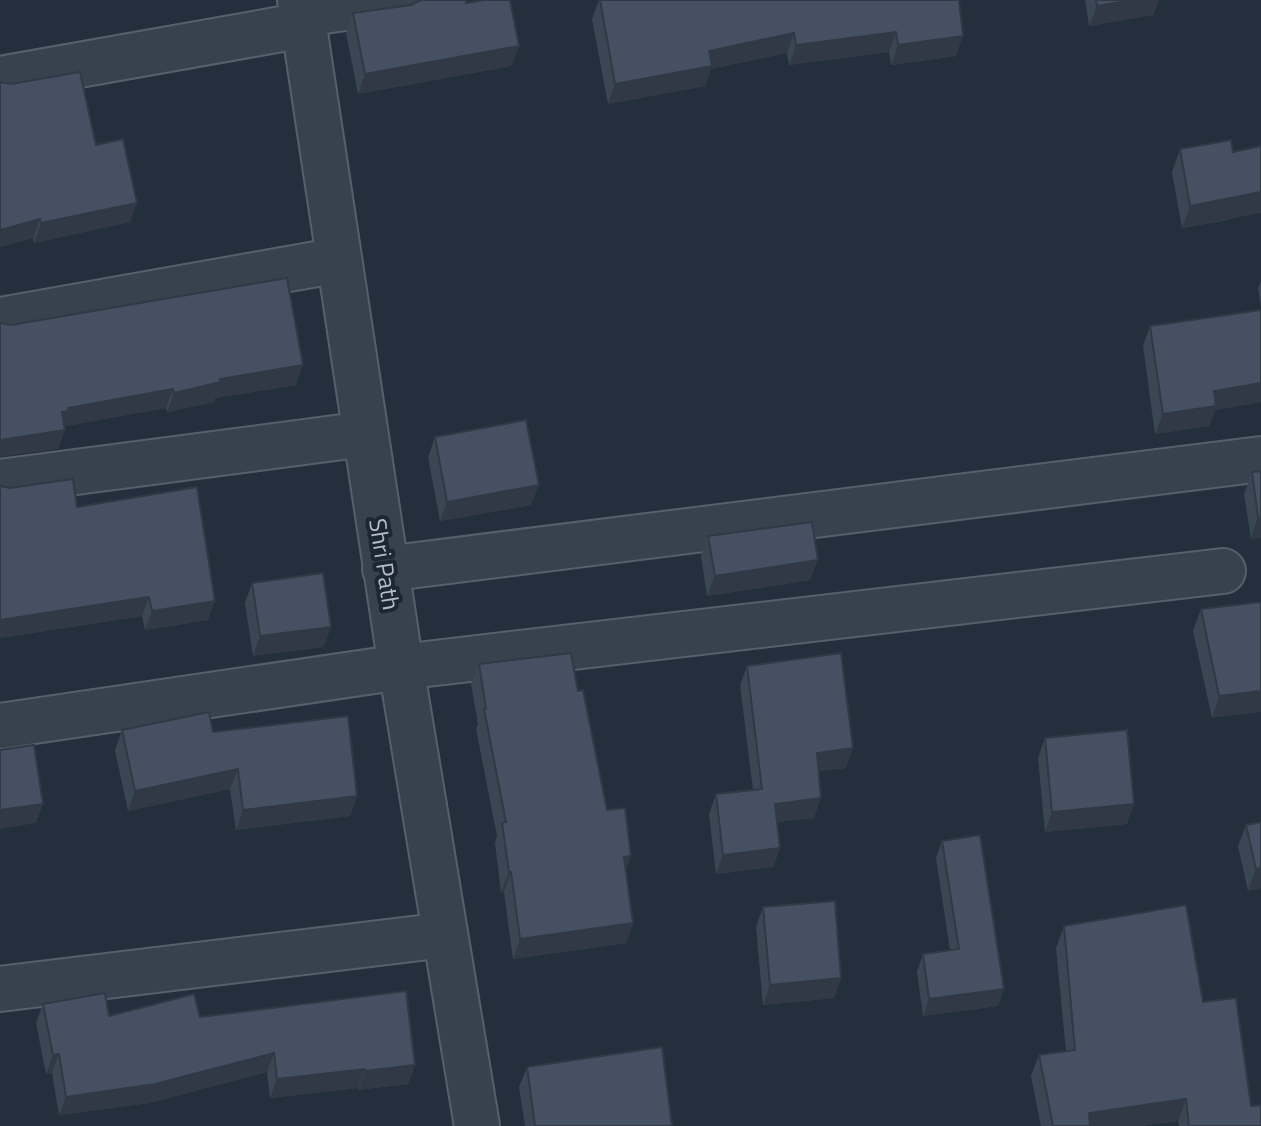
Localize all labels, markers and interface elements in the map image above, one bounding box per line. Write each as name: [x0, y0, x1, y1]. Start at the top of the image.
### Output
street label: Shri Path: [360, 516, 410, 612]

